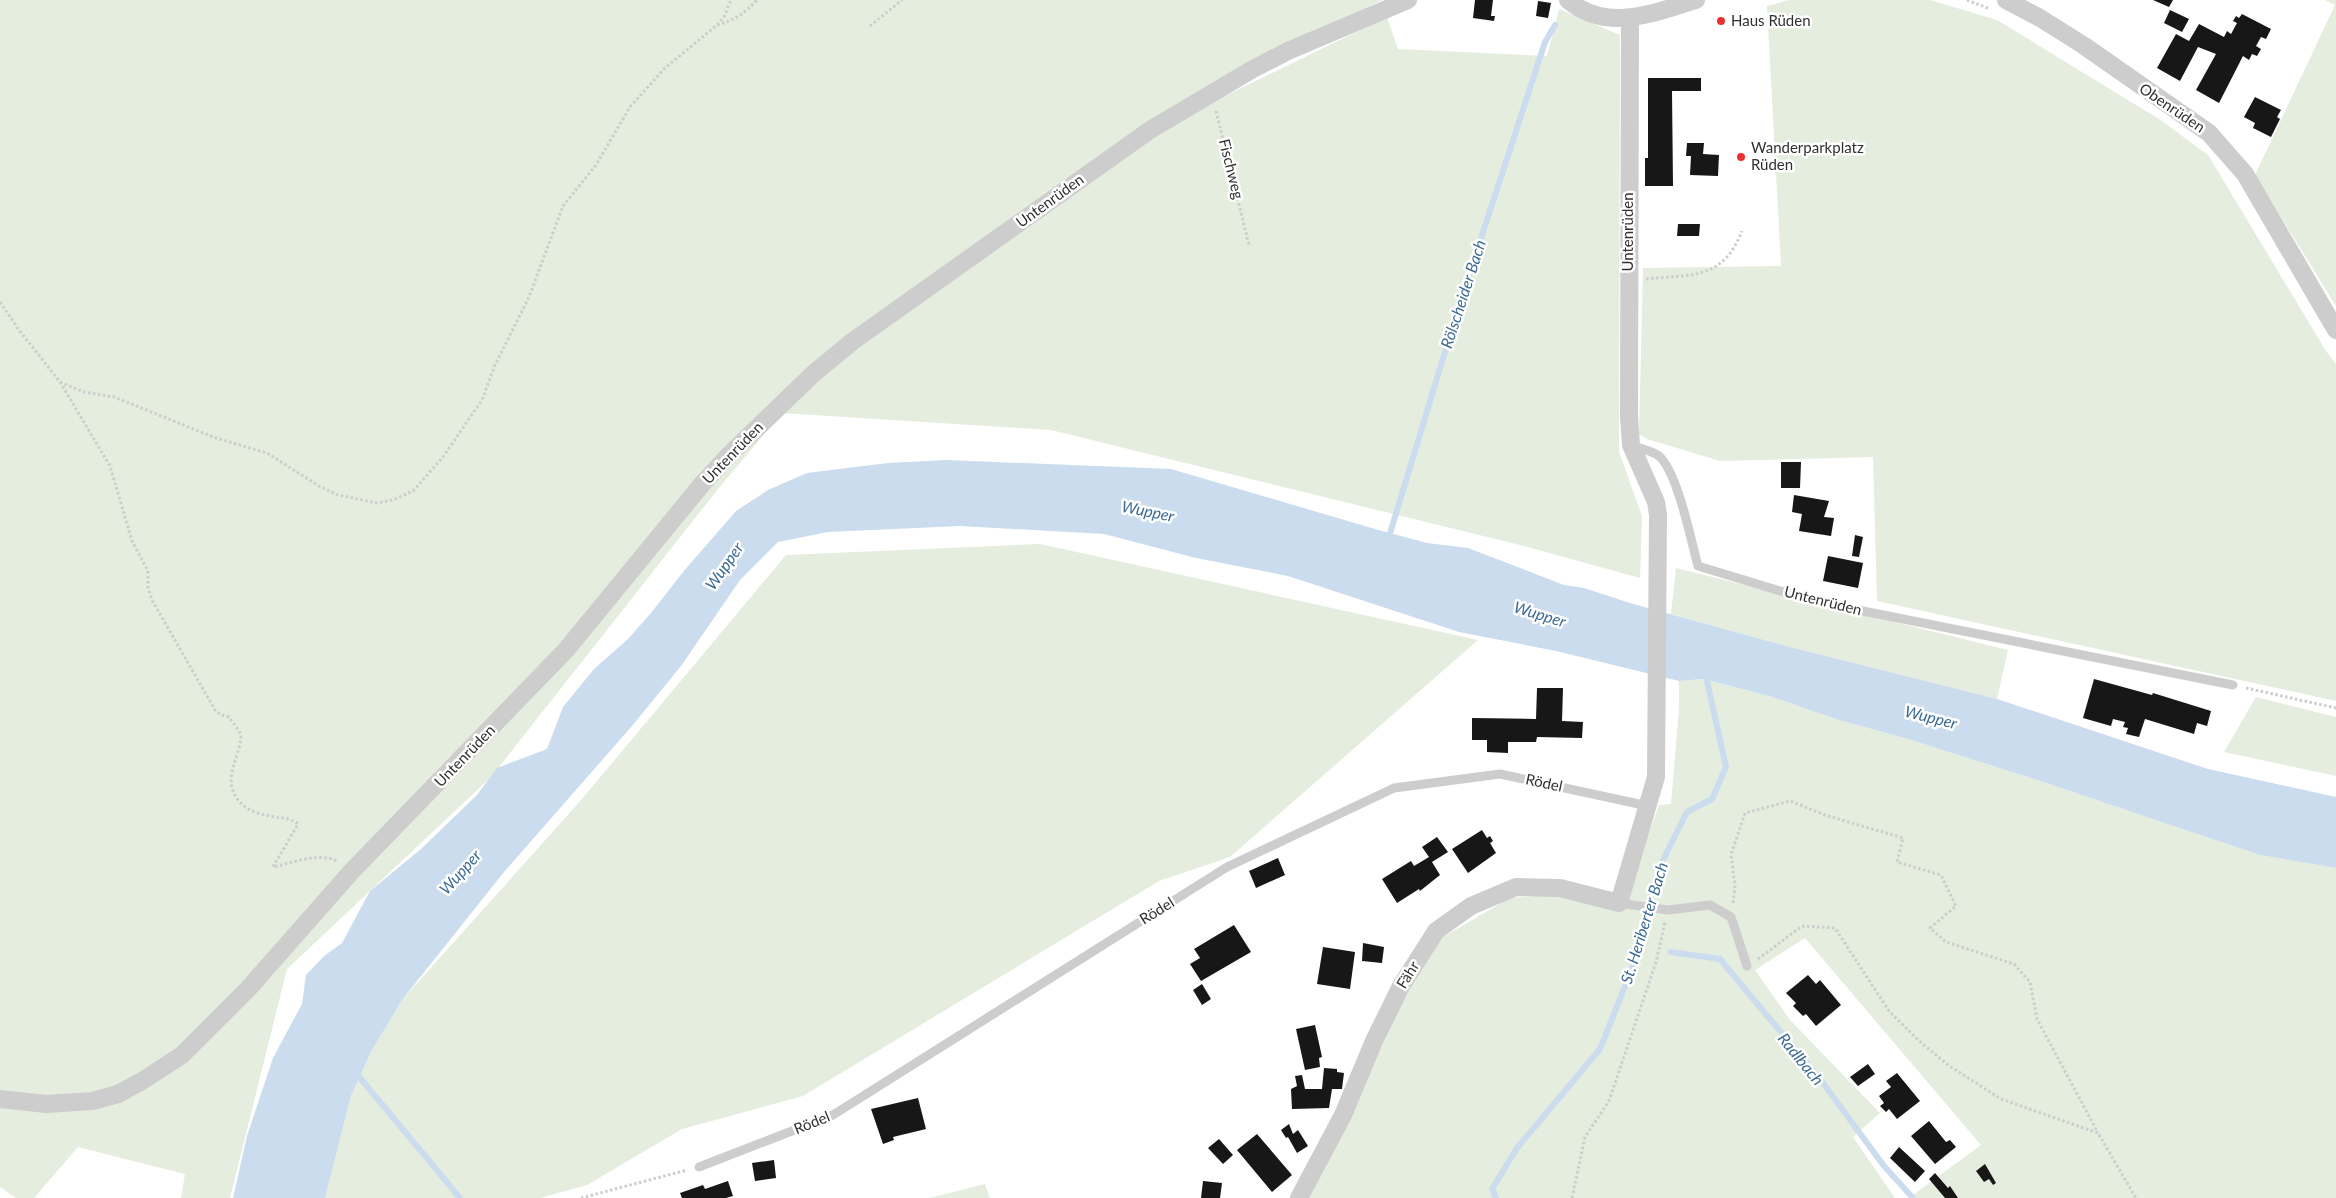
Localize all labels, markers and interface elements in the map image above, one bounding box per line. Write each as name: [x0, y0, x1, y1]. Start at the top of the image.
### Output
place label: Haus Rüden: [1731, 11, 1811, 29]
marker: Haus Rüden: [1715, 15, 1727, 27]
street label: Obenrüden: [2136, 79, 2209, 136]
street label: Fischweg: [1216, 137, 1248, 201]
place label: Wanderparkplatz Rüden: [1751, 138, 1864, 173]
marker: Wanderparkplatz Rüden: [1735, 151, 1747, 163]
street label: Untenrüden: [1012, 170, 1087, 231]
street label: Untenrüden: [1618, 192, 1636, 272]
water label: Rölscheider Bach: [1436, 237, 1489, 350]
street label: Untenrüden: [698, 418, 766, 487]
water label: Wupper: [1120, 496, 1177, 525]
water label: Wupper: [701, 538, 747, 593]
street label: Untenrüden: [1783, 582, 1864, 618]
water label: Wupper: [1512, 597, 1569, 631]
water label: Wupper: [1903, 701, 1960, 732]
street label: Untenrüden: [430, 721, 498, 790]
street label: Rödel: [1524, 769, 1564, 795]
water label: Wupper: [435, 845, 485, 898]
water label: St. Heriberter Bach: [1616, 860, 1671, 986]
street label: Rödel: [1136, 893, 1177, 928]
street label: Fähr: [1392, 957, 1423, 991]
water label: Radlbach: [1775, 1029, 1828, 1089]
street label: Rödel: [791, 1107, 832, 1137]

